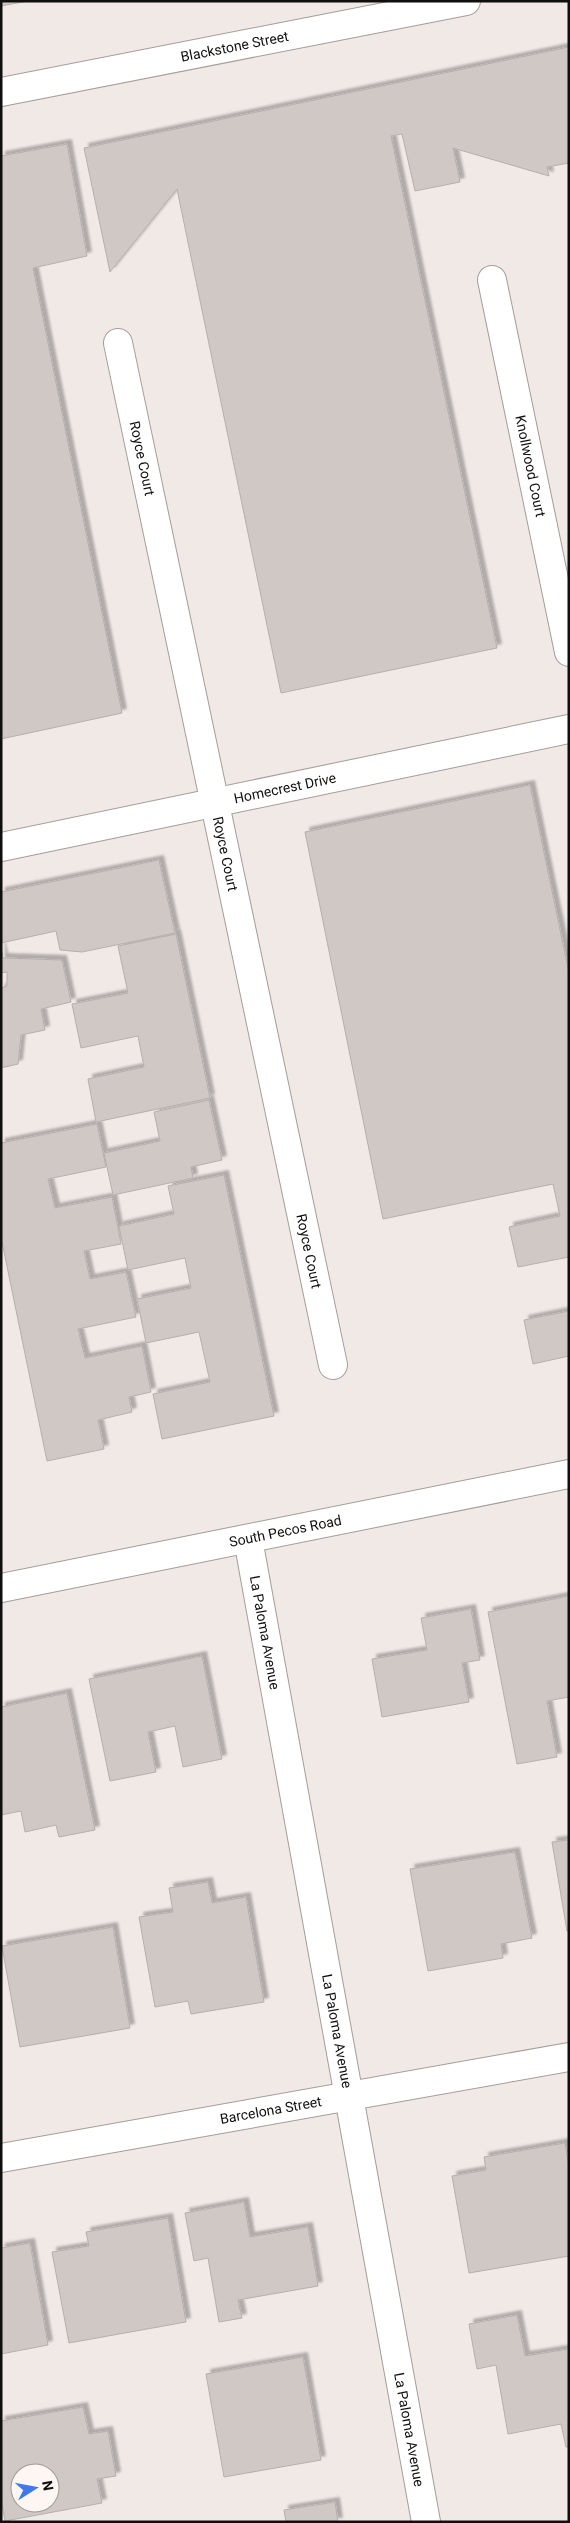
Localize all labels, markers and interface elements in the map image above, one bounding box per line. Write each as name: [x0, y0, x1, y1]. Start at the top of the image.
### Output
street label: Blackstone Street: [179, 28, 290, 65]
street label: Knollwood Court: [512, 414, 549, 519]
street label: Royce Court: [127, 420, 158, 498]
street label: Homecrest Drive: [232, 770, 337, 806]
street label: Royce Court: [210, 815, 241, 893]
street label: Royce Court: [293, 1212, 325, 1290]
street label: South Pecos Road: [228, 1512, 343, 1550]
street label: La Paloma Avenue: [247, 1574, 283, 1691]
street label: La Paloma Avenue: [319, 1973, 355, 2089]
street label: Barcelona Street: [219, 2093, 323, 2127]
street label: La Paloma Avenue: [391, 2371, 427, 2488]
north arrow: [10, 2463, 60, 2513]
text: N: [39, 2479, 57, 2492]

